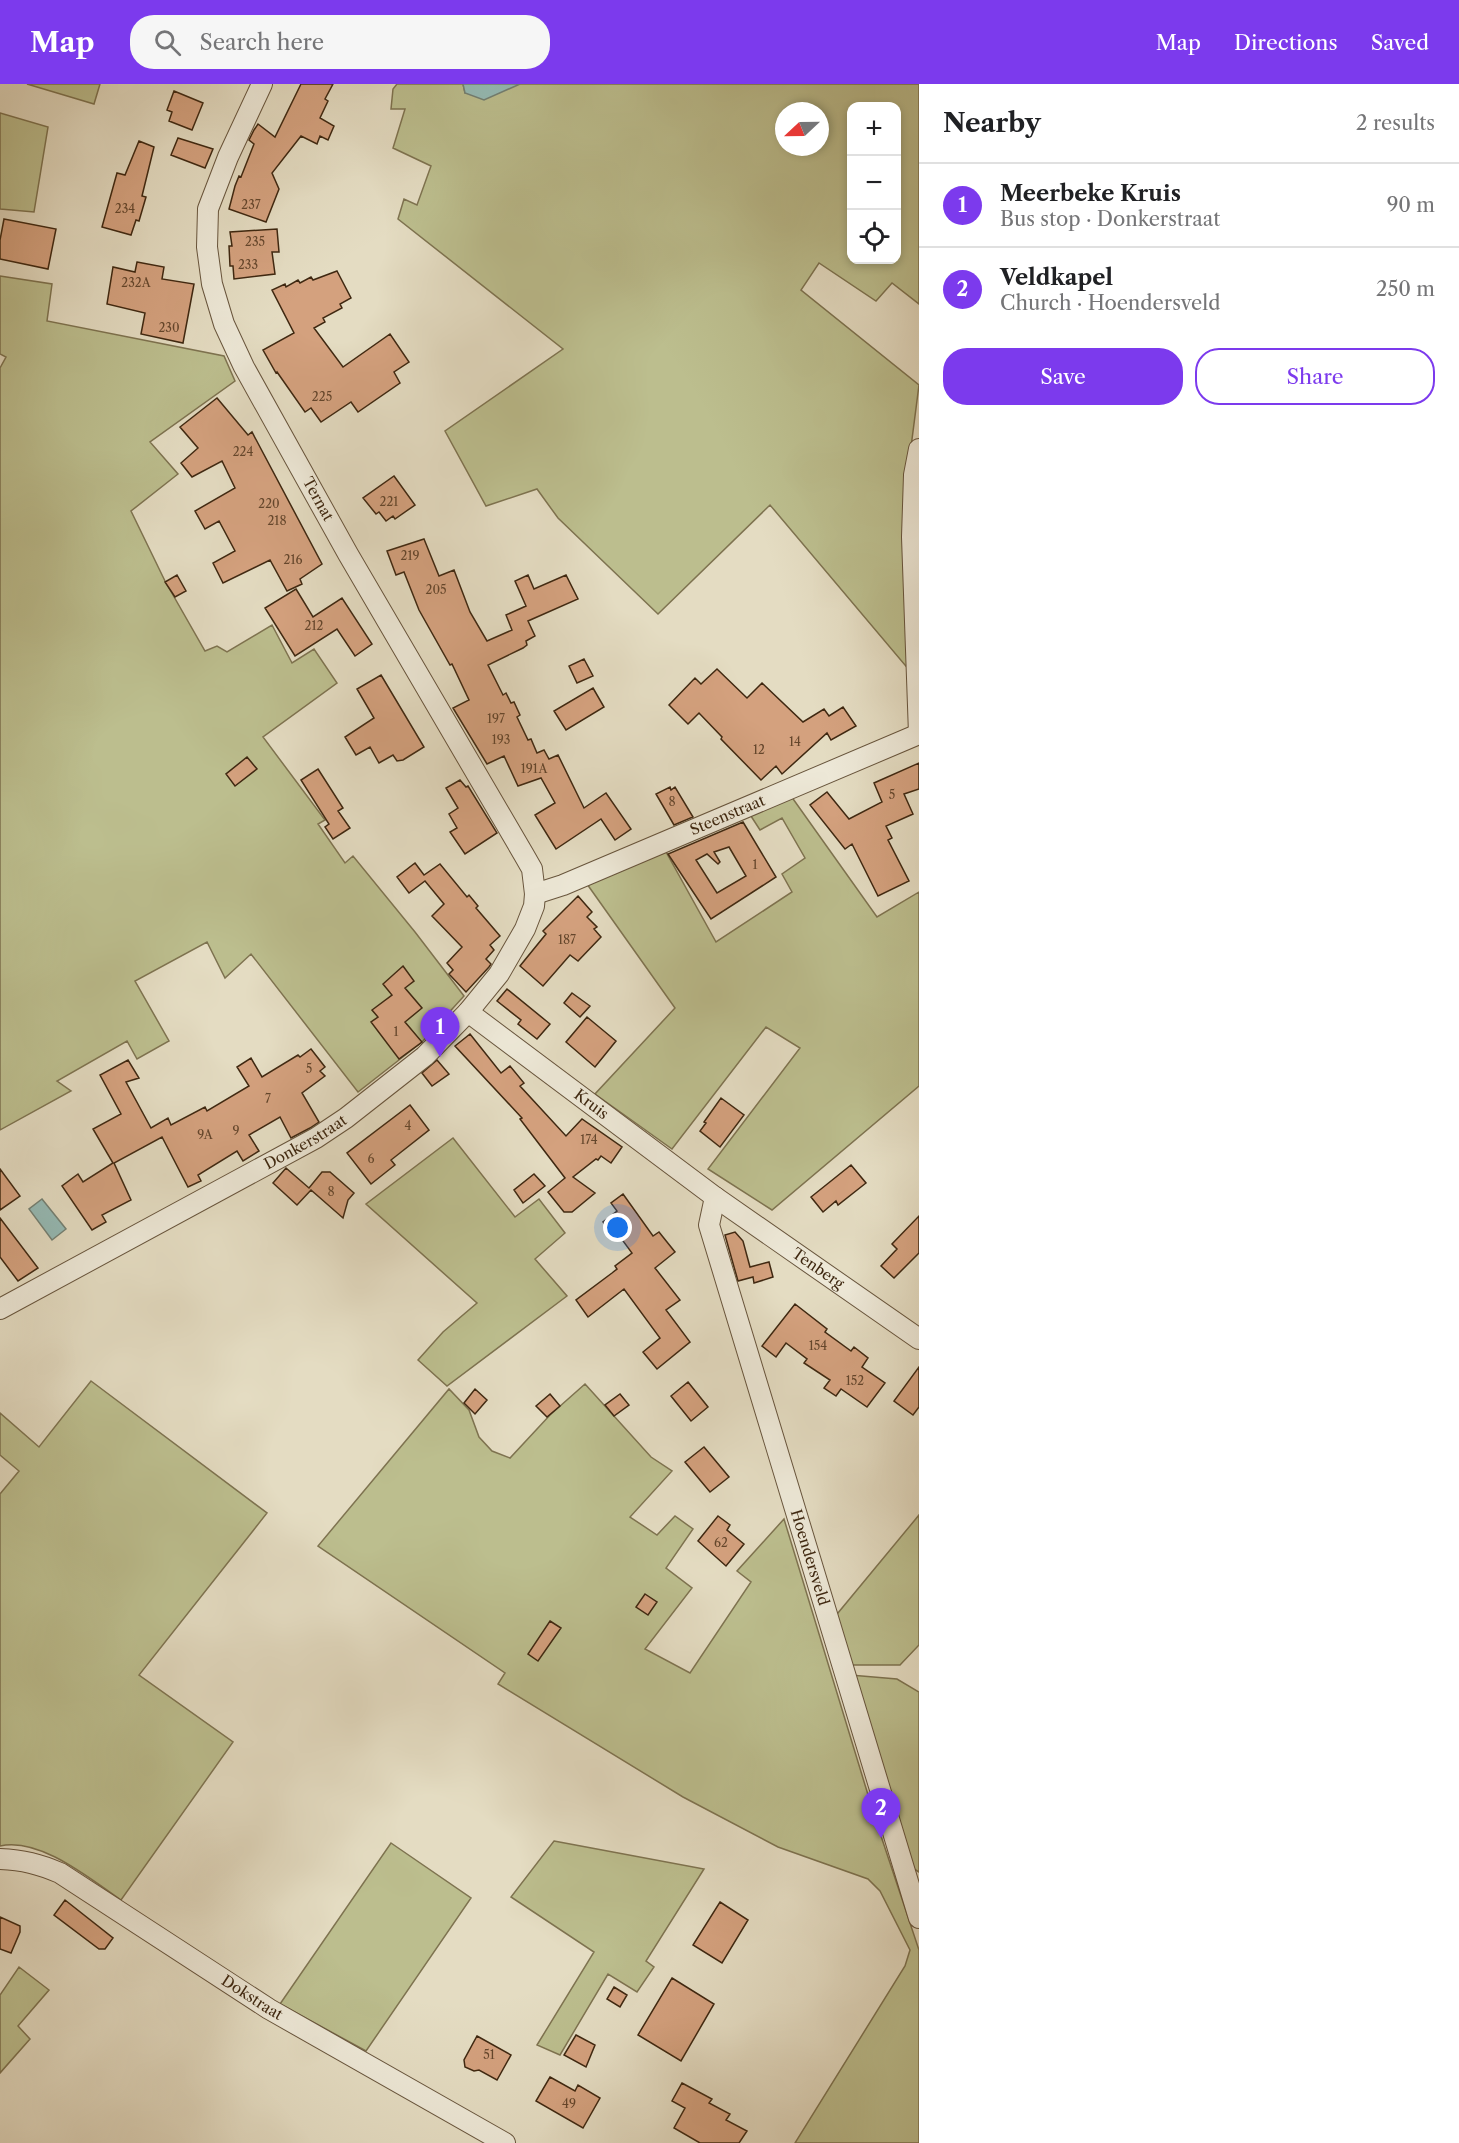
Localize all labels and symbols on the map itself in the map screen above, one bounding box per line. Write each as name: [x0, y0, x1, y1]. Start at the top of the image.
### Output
north arrow: [775, 102, 829, 156]
house number: 237: [241, 197, 261, 212]
house number: 234: [115, 201, 135, 216]
house number: 235: [245, 234, 265, 249]
house number: 233: [238, 257, 258, 272]
house number: 232A: [121, 275, 152, 290]
house number: 230: [158, 320, 180, 335]
house number: 225: [312, 389, 332, 404]
house number: 224: [233, 444, 253, 459]
street label: Ternat: [299, 474, 339, 525]
house number: 221: [380, 494, 398, 509]
house number: 220: [258, 496, 280, 511]
house number: 218: [267, 513, 287, 528]
house number: 219: [401, 548, 419, 563]
house number: 216: [284, 552, 302, 567]
house number: 205: [425, 582, 447, 597]
house number: 212: [305, 618, 324, 633]
house number: 197: [487, 711, 505, 726]
house number: 193: [492, 732, 510, 747]
house number: 14: [789, 734, 801, 749]
house number: 12: [753, 742, 765, 757]
house number: 191A: [521, 761, 548, 776]
house number: 5: [889, 787, 895, 802]
street label: Steenstraat: [687, 790, 768, 839]
house number: 8: [668, 794, 676, 809]
house number: 1: [752, 857, 758, 872]
house number: 187: [558, 932, 576, 947]
pin: 1: [420, 1008, 460, 1057]
house number: 1: [393, 1024, 399, 1039]
house number: 5: [306, 1061, 312, 1076]
street label: Kruis: [571, 1085, 613, 1123]
house number: 7: [265, 1091, 271, 1106]
street label: Donkerstraat: [261, 1110, 351, 1173]
house number: 4: [405, 1118, 412, 1133]
house number: 9: [232, 1123, 240, 1138]
house number: 9A: [197, 1127, 214, 1142]
house number: 174: [580, 1132, 598, 1147]
house number: 6: [367, 1151, 375, 1166]
house number: 8: [327, 1184, 335, 1199]
your location: [603, 1213, 632, 1242]
street label: Tenberg: [788, 1244, 848, 1293]
house number: 154: [809, 1338, 827, 1353]
house number: 152: [846, 1373, 864, 1388]
street label: Hoendersveld: [787, 1507, 834, 1608]
house number: 62: [714, 1535, 728, 1550]
pin: 2: [862, 1788, 900, 1838]
street label: Dokstraat: [218, 1971, 287, 2024]
house number: 51: [483, 2047, 495, 2062]
house number: 49: [562, 2096, 576, 2111]

